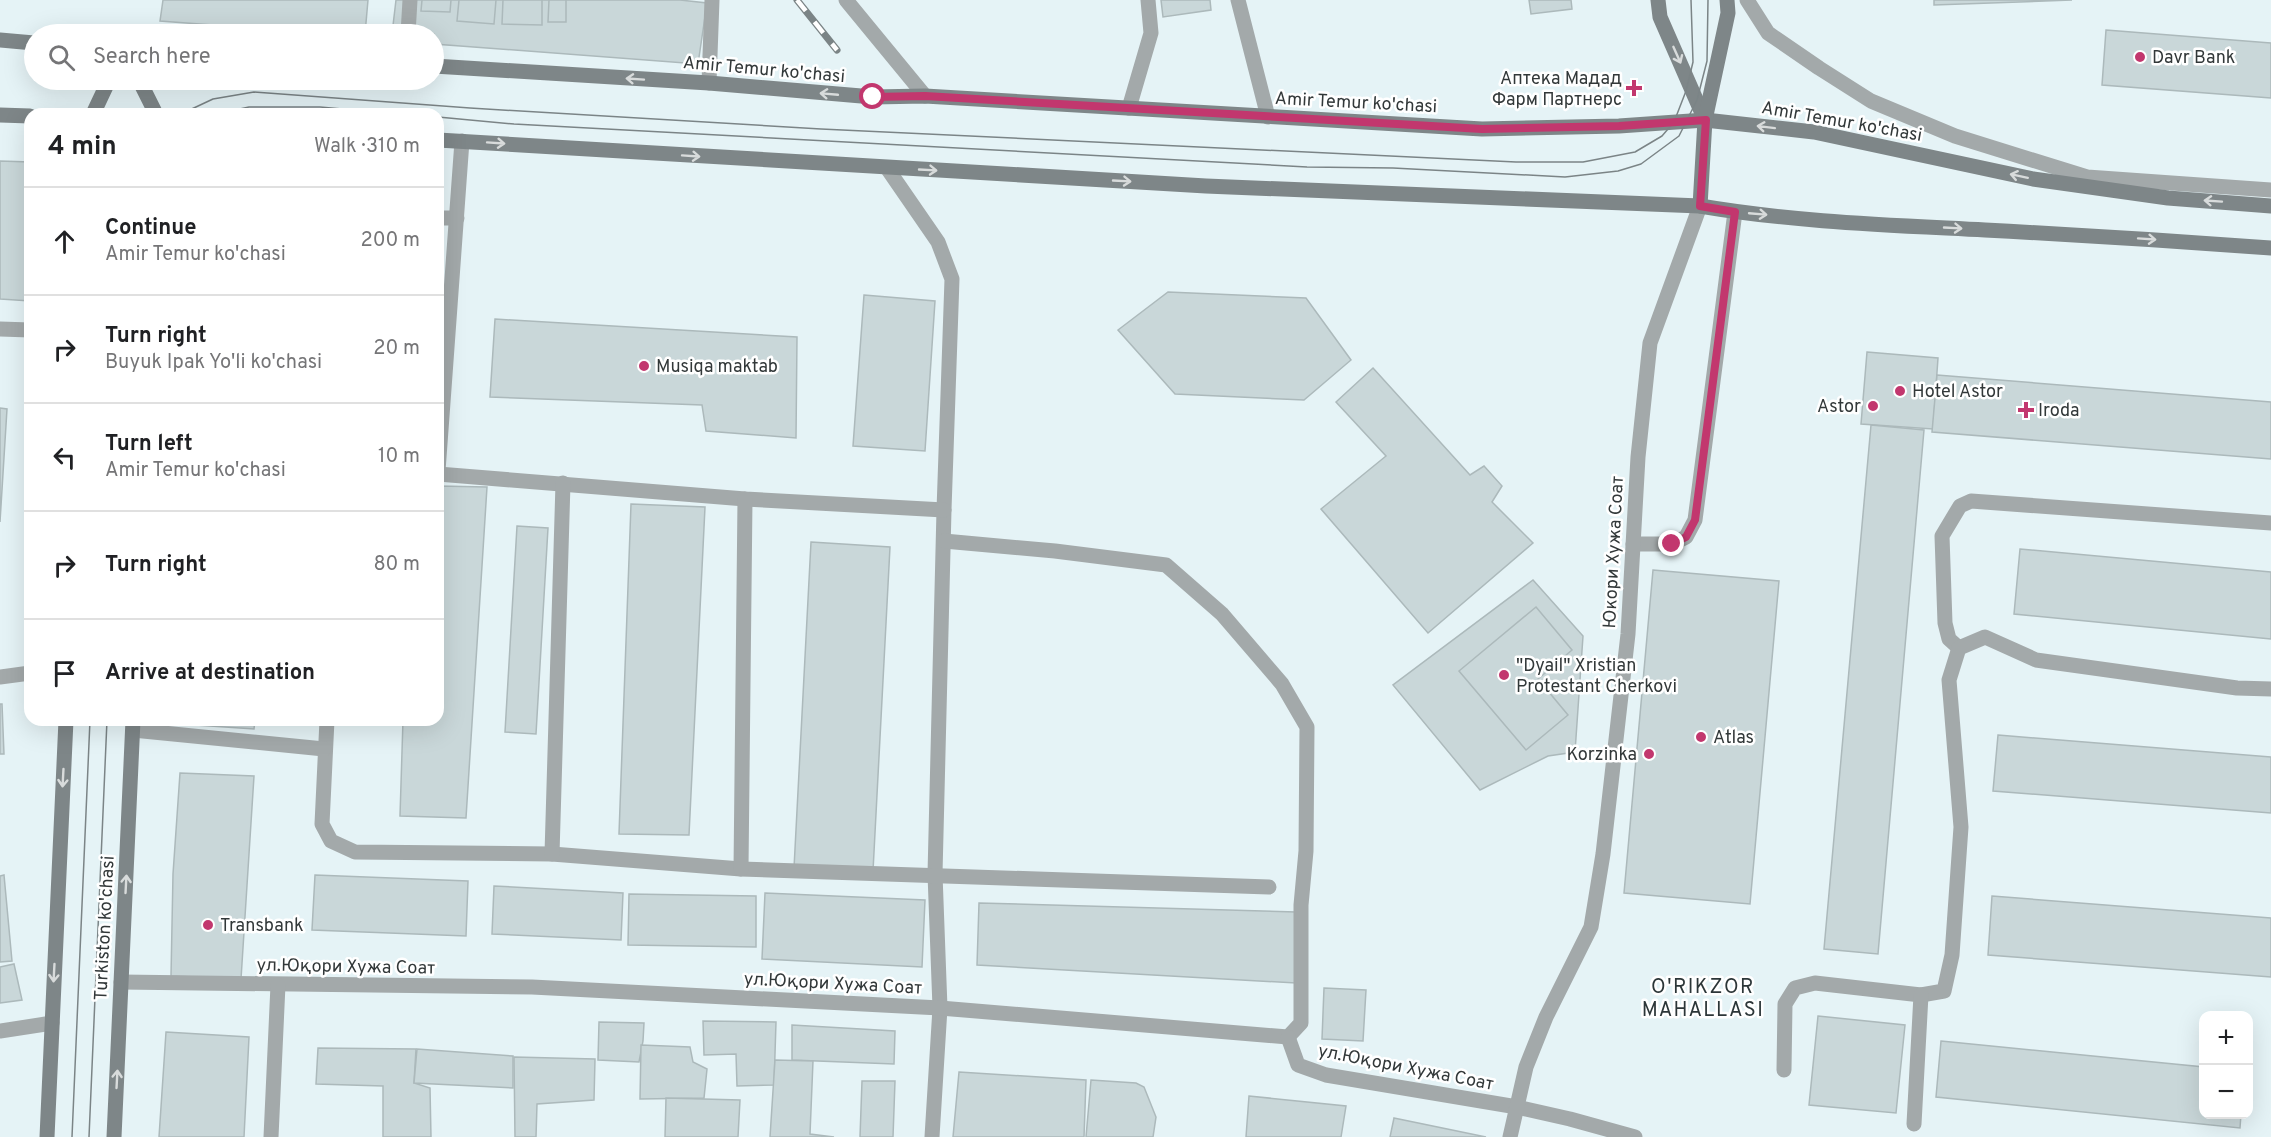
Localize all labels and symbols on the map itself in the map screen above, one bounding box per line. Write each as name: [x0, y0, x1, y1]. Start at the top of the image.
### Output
one-way arrow: [1672, 45, 1683, 63]
place label: Davr Bank: [2152, 47, 2235, 70]
marker: Davr Bank: [2133, 50, 2147, 64]
street label: Amir Temur ko'chasi: [682, 52, 846, 89]
place label: Аптека Мадад Фарм Партнерс: [1492, 68, 1622, 112]
one-way arrow: [625, 73, 645, 84]
marker: Аптека Мадад Фарм Партнерс: [1627, 81, 1641, 95]
route start: [859, 83, 885, 109]
one-way arrow: [820, 88, 840, 99]
street label: Amir Temur ko'chasi: [1274, 88, 1438, 119]
street label: Amir Temur ko'chasi: [1760, 97, 1924, 148]
one-way arrow: [1757, 121, 1777, 132]
one-way arrow: [486, 138, 506, 149]
one-way arrow: [681, 150, 700, 161]
one-way arrow: [917, 165, 937, 176]
one-way arrow: [2010, 170, 2030, 181]
one-way arrow: [1112, 176, 1132, 187]
one-way arrow: [2203, 195, 2223, 206]
one-way arrow: [1748, 209, 1768, 220]
one-way arrow: [1942, 223, 1962, 234]
one-way arrow: [2137, 234, 2157, 245]
place label: Musiqa maktab: [656, 356, 778, 379]
marker: Musiqa maktab: [637, 359, 651, 373]
place label: Hotel Astor: [1912, 381, 2003, 404]
marker: Hotel Astor: [1893, 384, 1907, 398]
place label: Astor: [1817, 396, 1861, 419]
marker: Astor: [1866, 399, 1880, 413]
place label: Iroda: [2038, 400, 2080, 423]
marker: Iroda: [2019, 403, 2033, 417]
street label: Юкори Хужа Соат: [1599, 475, 1630, 629]
route end: [1658, 530, 1684, 556]
place label: "Dyail" Xristian Protestant Cherkovi: [1516, 655, 1677, 699]
marker: "Dyail" Xristian Protestant Cherkovi: [1497, 668, 1511, 682]
place label: Atlas: [1713, 727, 1754, 750]
marker: Atlas: [1694, 730, 1708, 744]
place label: Korzinka: [1566, 744, 1637, 767]
marker: Korzinka: [1642, 747, 1656, 761]
one-way arrow: [58, 768, 69, 788]
street label: Turkiston ko'chasi: [90, 855, 121, 1001]
one-way arrow: [120, 874, 131, 894]
place label: Transbank: [220, 915, 304, 938]
marker: Transbank: [201, 918, 215, 932]
street label: ул.Юқори Хужа Соат: [256, 954, 435, 981]
one-way arrow: [49, 963, 60, 983]
street label: ул.Юқори Хужа Соат: [743, 968, 923, 1001]
district label: O'RIKZOR MAHALLASI: [1642, 975, 1764, 1024]
street label: ул.Юқори Хужа Соат: [1316, 1040, 1496, 1097]
one-way arrow: [111, 1069, 122, 1089]

